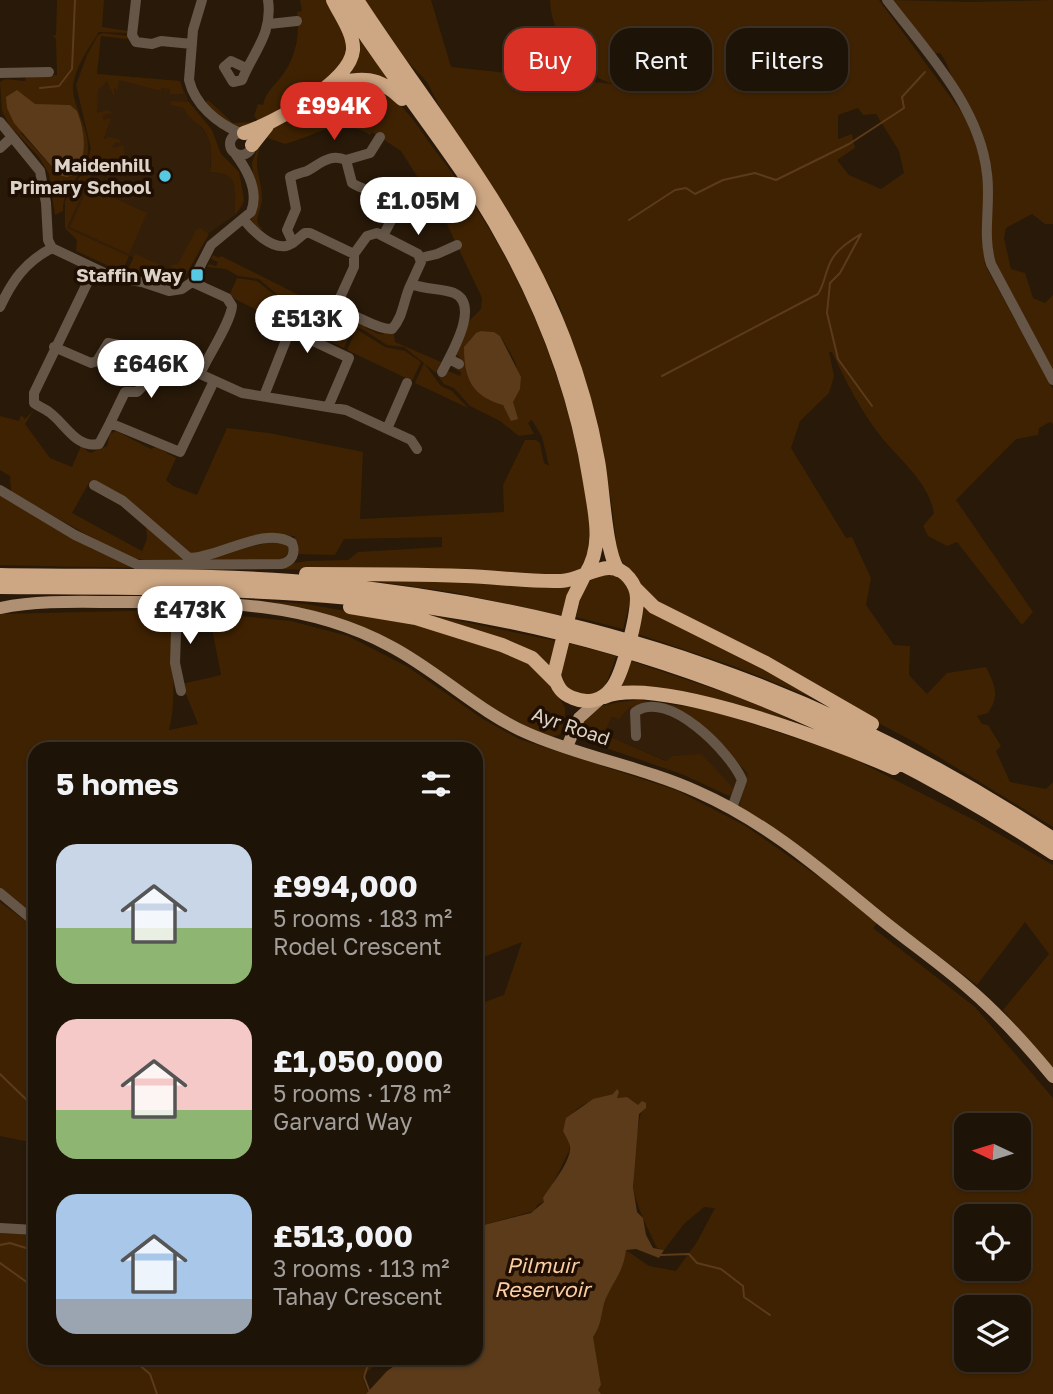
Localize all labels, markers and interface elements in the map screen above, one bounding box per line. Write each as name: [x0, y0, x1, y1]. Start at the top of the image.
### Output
chip: Buy: [504, 28, 596, 91]
chip: Rent: [610, 28, 712, 91]
chip: Filters: [726, 28, 848, 91]
pin: £994K: [285, 82, 383, 142]
text: £994K: [296, 91, 372, 119]
place label: Maidenhill Primary School: [10, 153, 151, 198]
marker: Maidenhill Primary School: [157, 168, 173, 184]
pin: £1.05M: [361, 177, 475, 237]
text: £1.05M: [376, 186, 460, 214]
place label: Staffin Way: [76, 263, 184, 286]
marker: Staffin Way: [189, 267, 205, 283]
pin: £513K: [258, 296, 356, 355]
text: £513K: [271, 304, 343, 332]
pin: £646K: [102, 340, 200, 400]
text: £646K: [113, 349, 189, 377]
pin: £473K: [141, 586, 239, 646]
text: £473K: [154, 595, 226, 623]
street label: Ayr Road: [529, 701, 613, 750]
icon: filters: [417, 765, 455, 803]
text: 5 homes: [56, 766, 179, 802]
text: £994,000: [273, 868, 418, 904]
icon: home: [112, 872, 196, 956]
text: 5 rooms · 183 m²: [273, 904, 452, 932]
text: Rodel Crescent: [273, 932, 442, 960]
text: £1,050,000: [273, 1043, 443, 1079]
icon: home: [112, 1047, 196, 1131]
text: 5 rooms · 178 m²: [273, 1079, 451, 1107]
text: Garvard Way: [273, 1107, 412, 1135]
north arrow: [954, 1113, 1031, 1190]
map controls: [954, 1113, 1031, 1372]
button: locate: [954, 1204, 1031, 1281]
text: £513,000: [273, 1218, 413, 1254]
icon: home: [112, 1222, 196, 1306]
water label: Pilmuir Reservoir: [494, 1252, 593, 1302]
text: 3 rooms · 113 m²: [273, 1254, 450, 1282]
text: Tahay Crescent: [273, 1282, 442, 1310]
button: layers: [954, 1295, 1031, 1372]

